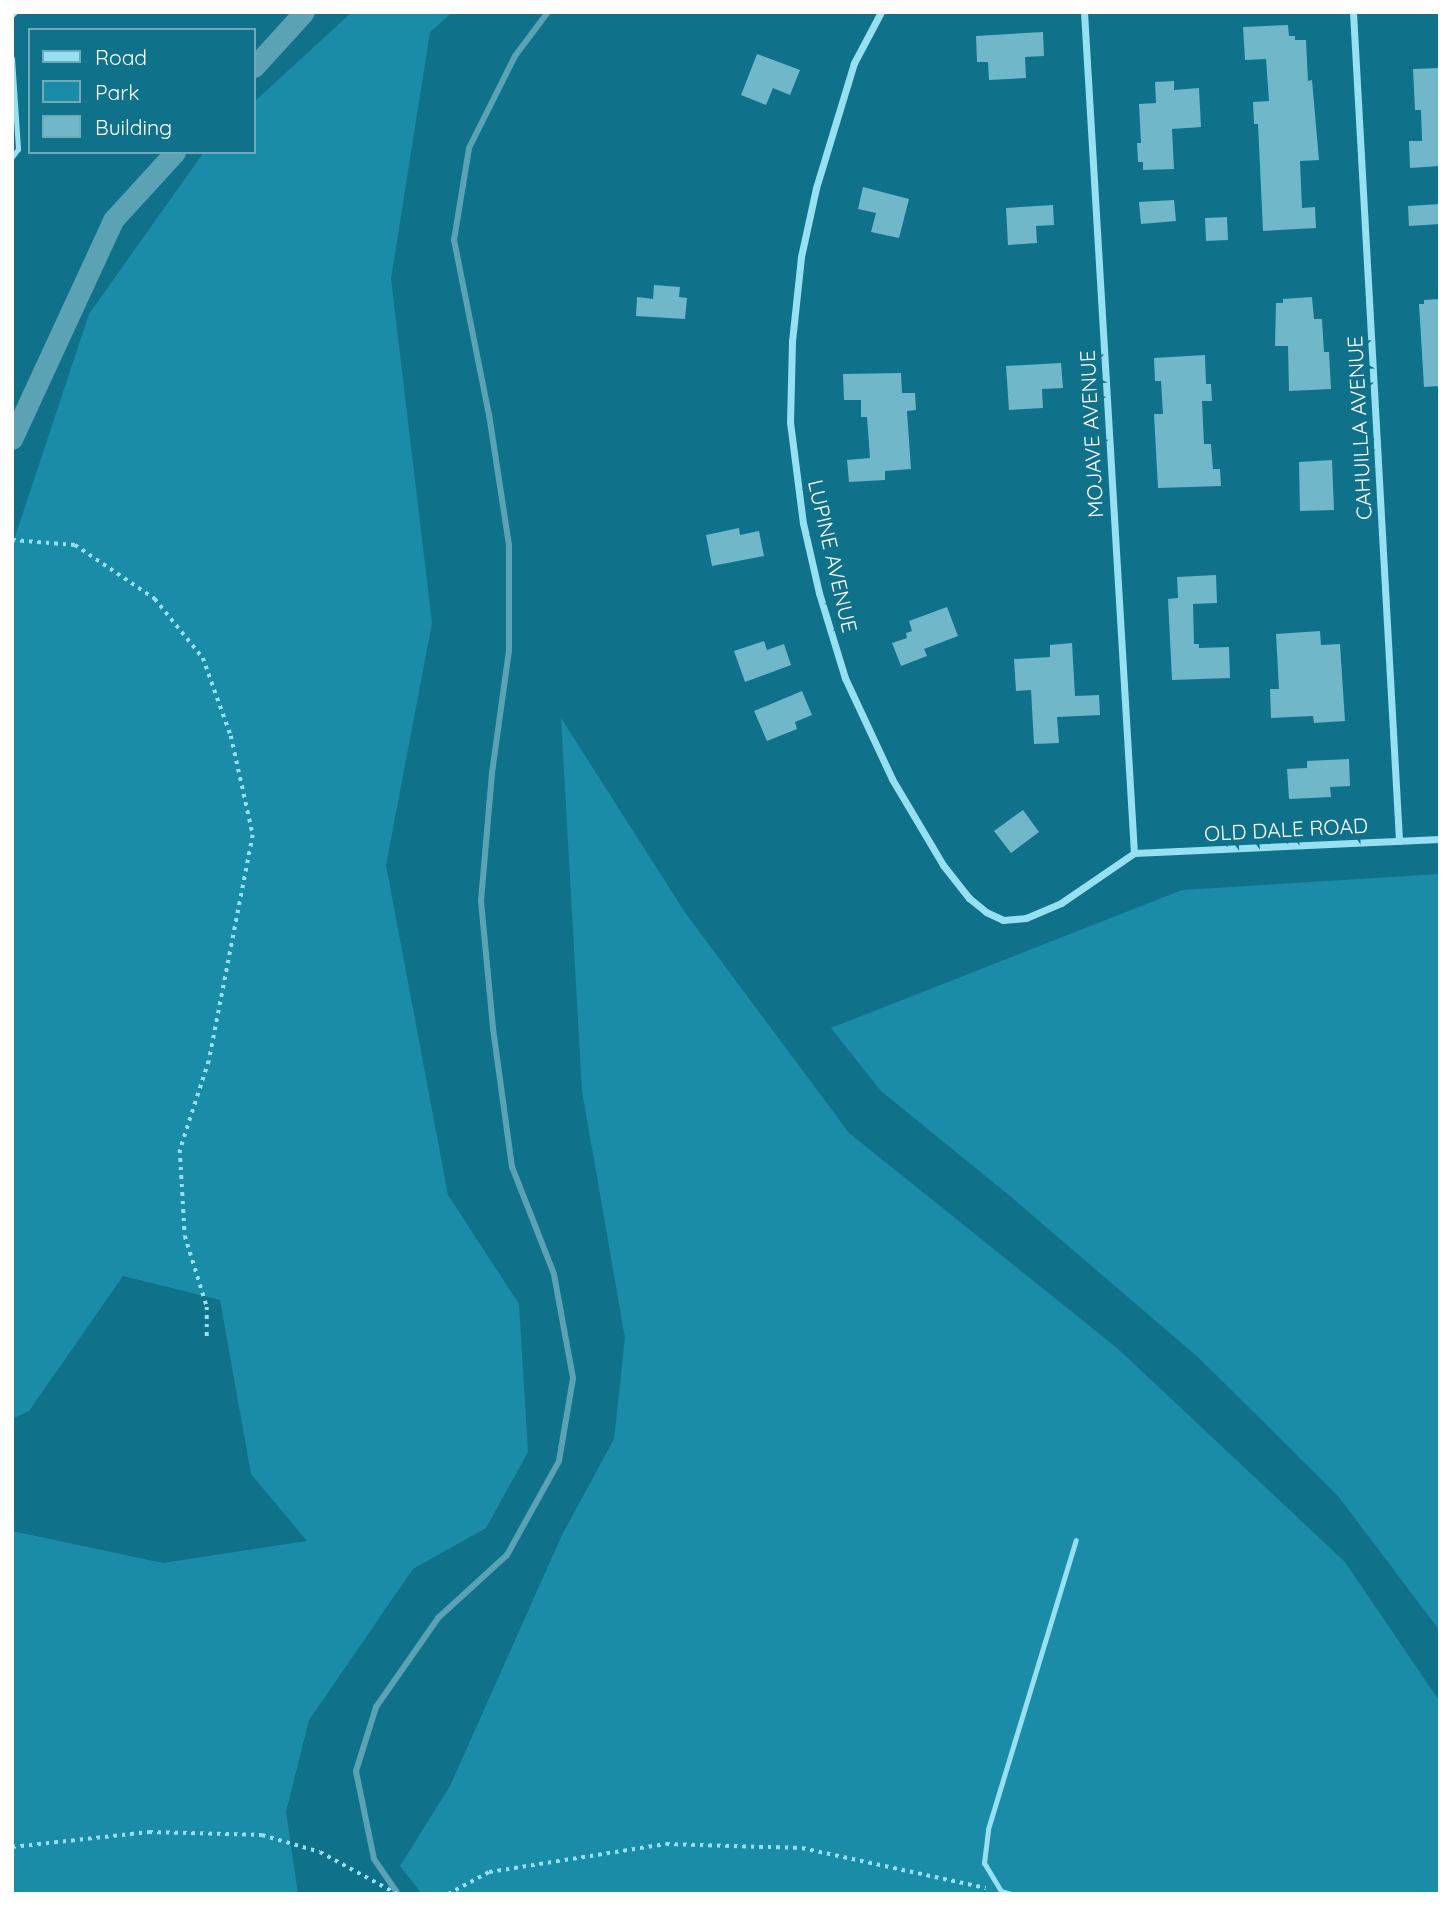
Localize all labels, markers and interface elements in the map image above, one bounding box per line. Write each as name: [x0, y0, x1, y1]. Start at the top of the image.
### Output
legend: [28, 28, 256, 154]
text: Road: [95, 44, 147, 70]
text: Park: [95, 79, 139, 105]
text: Building: [95, 114, 172, 140]
street label: CAHUILLA AVENUE: [1342, 335, 1376, 521]
street label: MOJAVE AVENUE: [1074, 350, 1108, 518]
street label: LUPINE AVENUE: [803, 477, 863, 635]
street label: OLD DALE ROAD: [1203, 812, 1369, 846]

